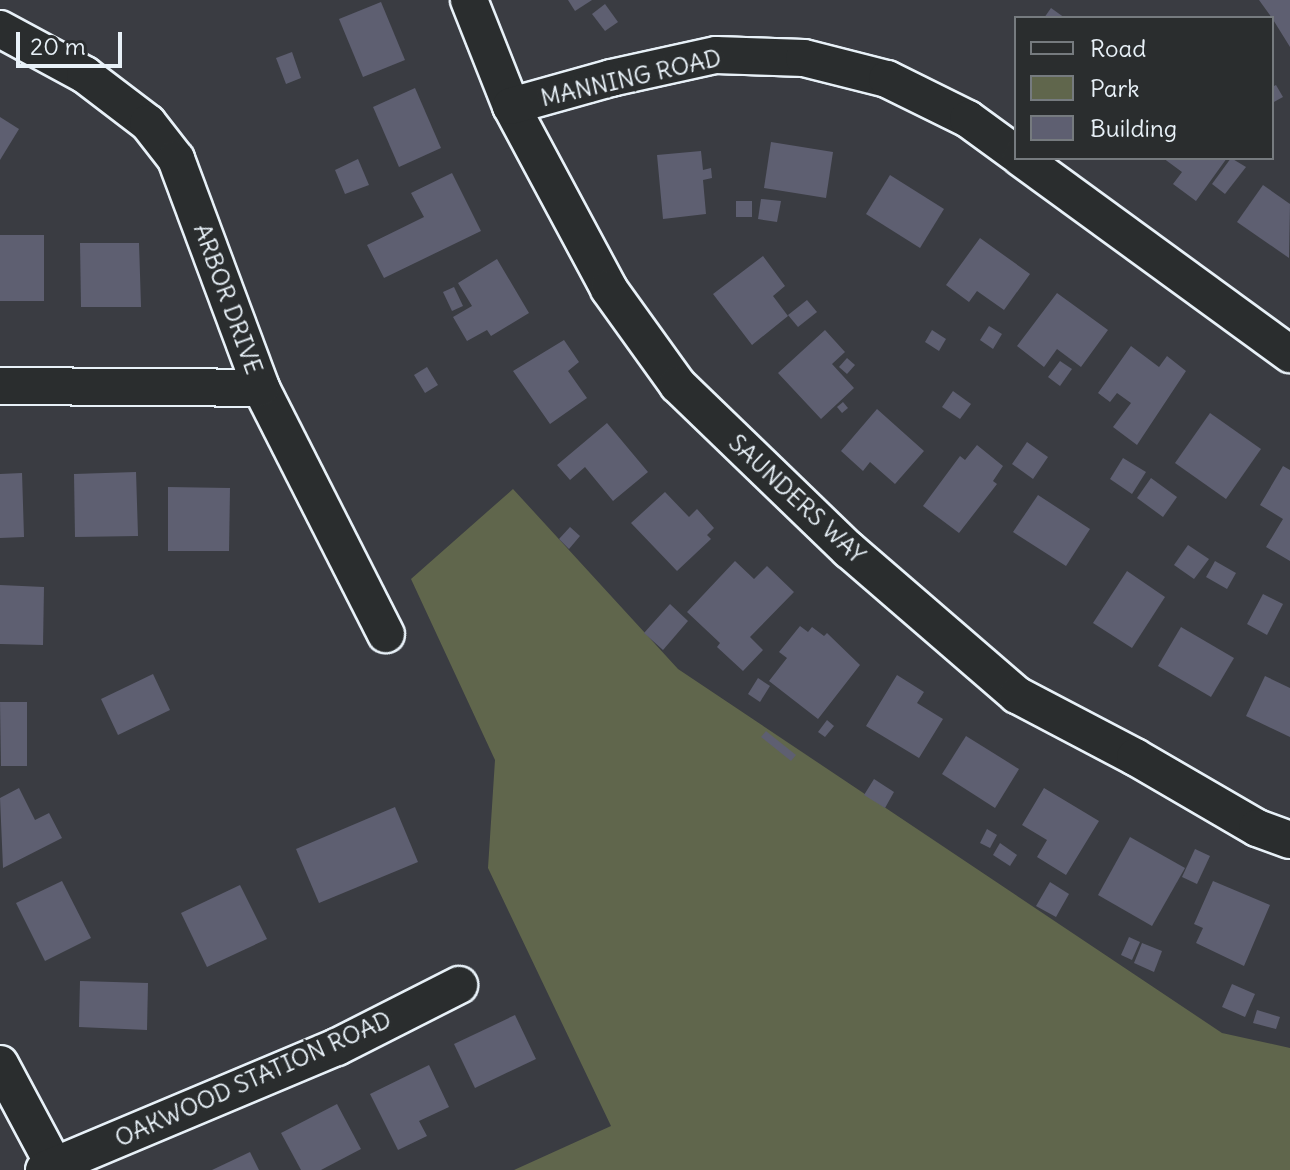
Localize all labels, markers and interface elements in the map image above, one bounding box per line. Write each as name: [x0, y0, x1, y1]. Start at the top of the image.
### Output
scale bar: [20, 16, 126, 66]
legend: [1014, 16, 1274, 160]
text: 20 m: [30, 31, 86, 61]
text: Road: [1090, 33, 1146, 63]
street label: MANNING ROAD: [538, 43, 724, 113]
text: Park: [1090, 73, 1140, 103]
text: Building: [1090, 113, 1177, 143]
street label: ARBOR DRIVE: [187, 220, 269, 378]
street label: SAUNDERS WAY: [723, 428, 871, 570]
street label: OAKWOOD STATION ROAD: [110, 1005, 396, 1153]

